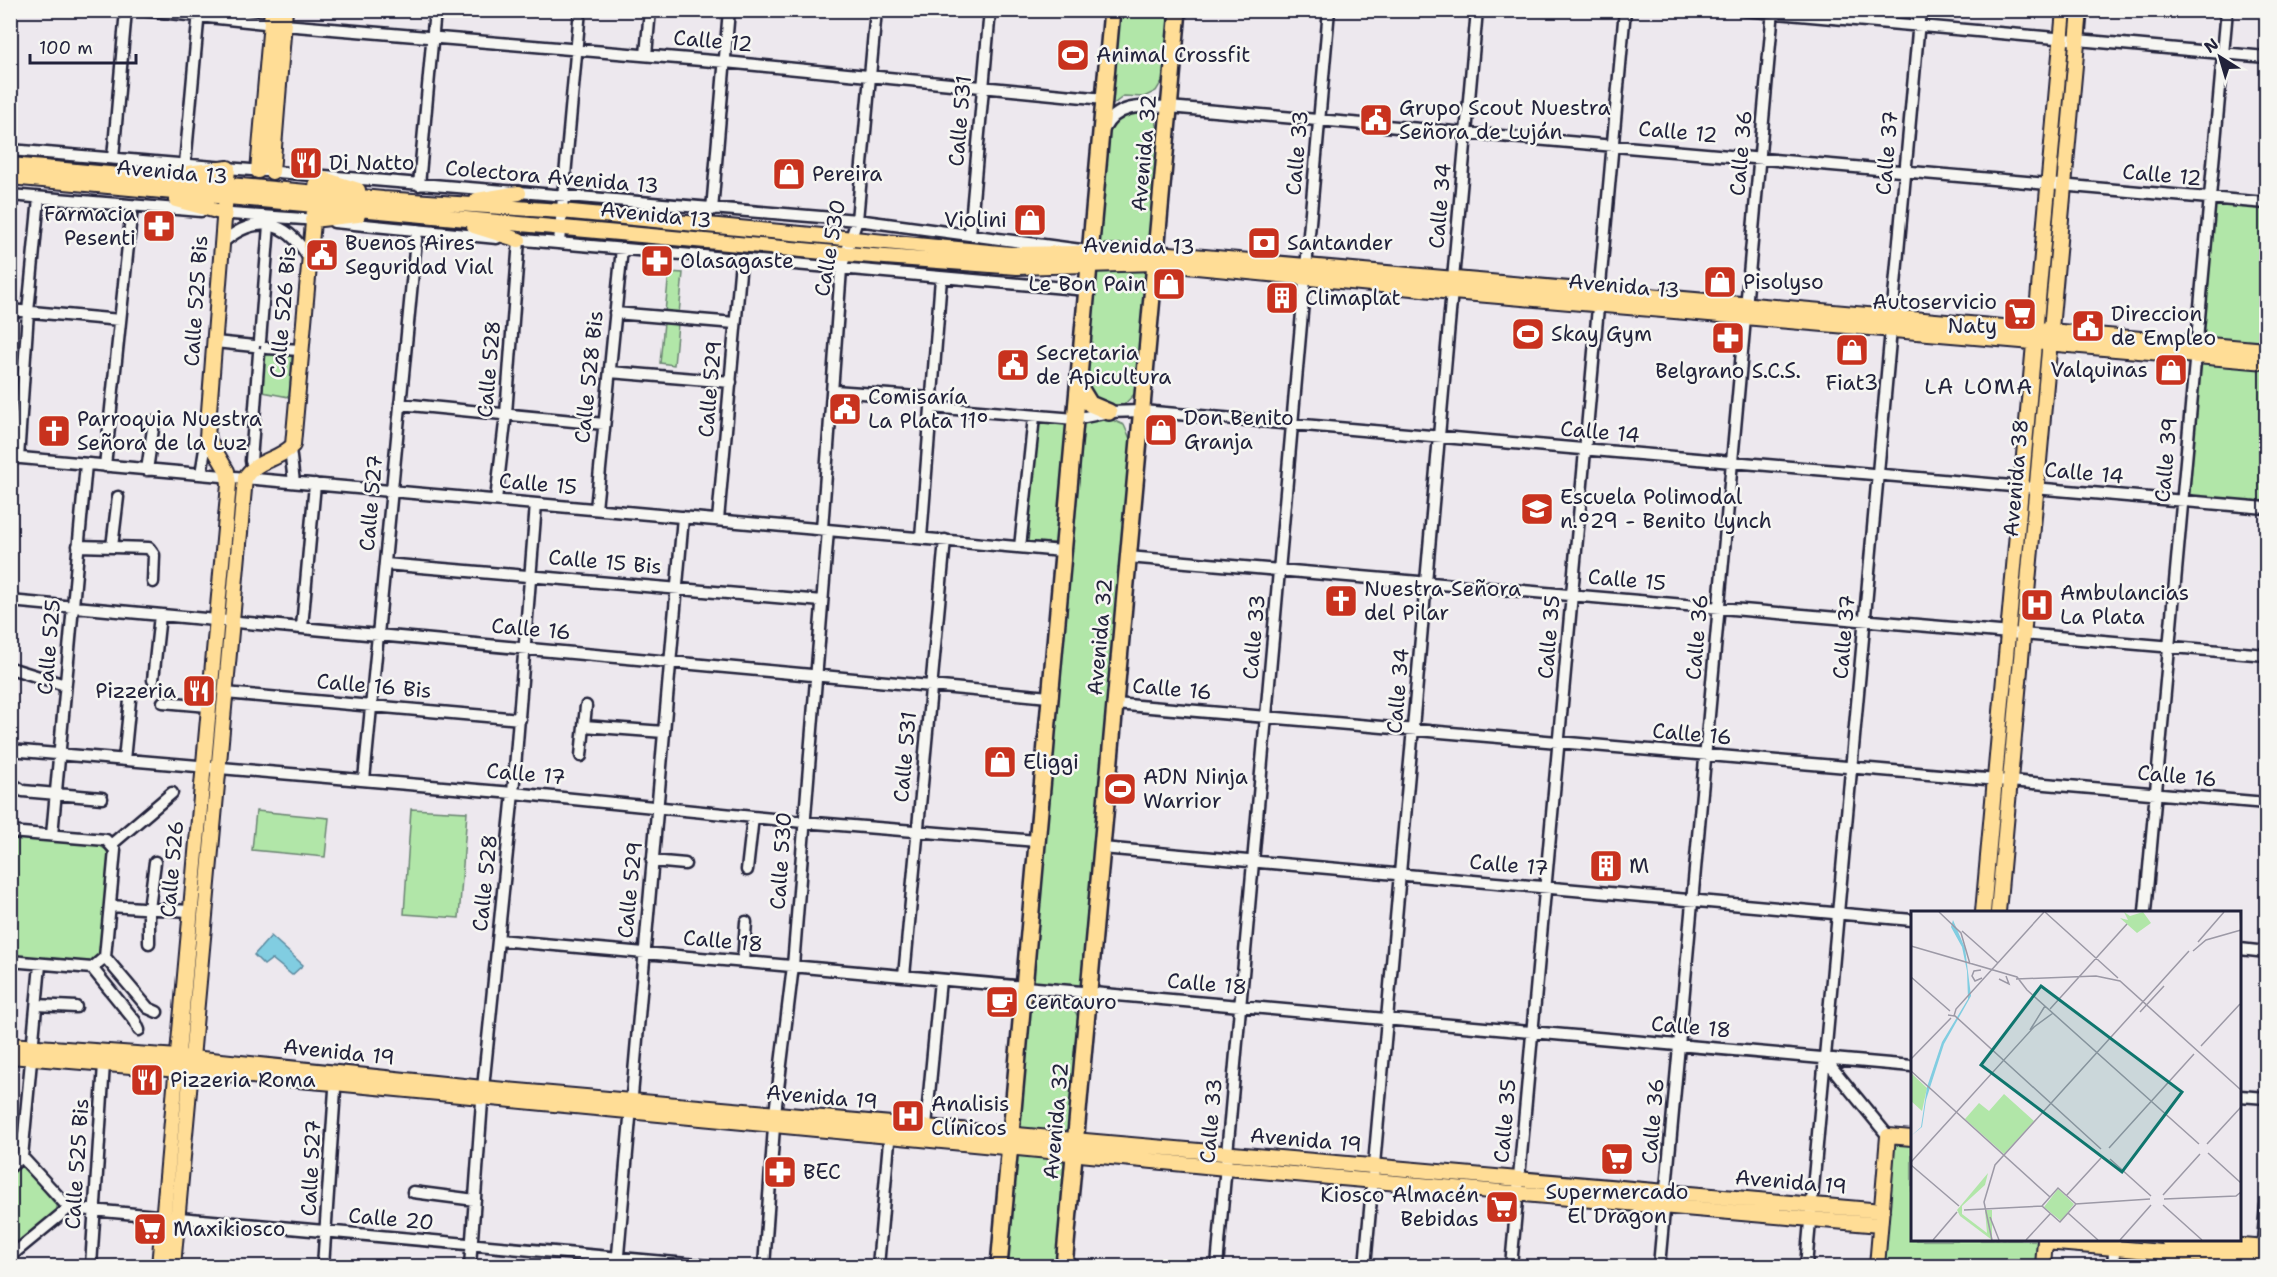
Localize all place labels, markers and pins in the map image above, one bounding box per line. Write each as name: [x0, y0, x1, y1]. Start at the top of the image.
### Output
sports icon: Animal Crossfit: [1055, 37, 1091, 73]
place label: Animal Crossfit: [1096, 41, 1250, 69]
place label: Grupo Scout Nuestra Señora de Luján: [1399, 94, 1610, 146]
public building icon: Grupo Scout Nuestra Señora de Luján: [1358, 102, 1394, 138]
restaurant icon: Di Natto: [288, 145, 324, 181]
place label: Di Natto: [329, 149, 415, 177]
shop icon: Pereira: [771, 156, 807, 192]
place label: Pereira: [812, 160, 882, 188]
place label: Farmacia Pesenti: [44, 200, 136, 252]
shop icon: Violini: [1012, 202, 1048, 238]
place label: Violini: [944, 206, 1007, 234]
pharmacy icon: Farmacia Pesenti: [141, 208, 177, 244]
bank icon: Santander: [1246, 225, 1282, 261]
place label: Buenos Aires Seguridad Vial: [345, 229, 494, 281]
place label: Santander: [1287, 229, 1393, 257]
public building icon: Buenos Aires Seguridad Vial: [304, 237, 340, 273]
pharmacy icon: Olasagaste: [639, 243, 675, 279]
place label: Olasagaste: [680, 247, 794, 275]
shop icon: Pisolyso: [1702, 264, 1738, 300]
shop icon: Le Bon Pain: [1151, 266, 1187, 302]
place label: Pisolyso: [1743, 268, 1824, 296]
place label: Le Bon Pain: [1028, 270, 1146, 298]
building icon: Climaplat: [1264, 280, 1300, 316]
place label: Climaplat: [1305, 284, 1401, 312]
place label: Autoservicio Naty: [1872, 288, 1997, 340]
supermarket icon: Autoservicio Naty: [2002, 296, 2038, 332]
place label: Direccion de Empleo: [2111, 300, 2216, 352]
public building icon: Direccion de Empleo: [2070, 308, 2106, 344]
sports icon: Skay Gym: [1510, 316, 1546, 352]
place label: Skay Gym: [1551, 320, 1652, 348]
pharmacy icon: Belgrano S.C.S.: [1710, 320, 1746, 356]
shop icon: Fiat3: [1834, 332, 1870, 368]
place label: Secretaria de Apicultura: [1036, 339, 1171, 391]
public building icon: Secretaria de Apicultura: [995, 347, 1031, 383]
shop icon: Valquinas: [2153, 352, 2189, 388]
place label: Valquinas: [2050, 356, 2148, 384]
place label: Belgrano S.C.S.: [1655, 357, 1801, 385]
place label: Fiat3: [1825, 369, 1879, 397]
place label: Comisaría La Plata 11°: [868, 383, 988, 435]
public building icon: Comisaría La Plata 11°: [827, 391, 863, 427]
place label: Don Benito Granja: [1184, 404, 1294, 456]
place label: Parroquia Nuestra Señora de la Luz: [77, 405, 262, 457]
shop icon: Don Benito Granja: [1143, 412, 1179, 448]
church icon: Parroquia Nuestra Señora de la Luz: [36, 413, 72, 449]
place label: Escuela Polimodal n.°29 - Benito Lynch: [1560, 483, 1772, 535]
school or university icon: Escuela Polimodal n.°29 - Benito Lynch: [1519, 491, 1555, 527]
place label: Nuestra Señora del Pilar: [1364, 575, 1521, 627]
place label: Ambulancias La Plata: [2060, 579, 2189, 631]
church icon: Nuestra Señora del Pilar: [1323, 583, 1359, 619]
hospital icon: Ambulancias La Plata: [2019, 587, 2055, 623]
restaurant icon: Pizzeria: [181, 673, 217, 709]
place label: Pizzeria: [95, 677, 176, 705]
shop icon: Eliggi: [982, 744, 1018, 780]
place label: Eliggi: [1023, 748, 1079, 776]
place label: ADN Ninja Warrior: [1143, 763, 1248, 815]
sports icon: ADN Ninja Warrior: [1102, 771, 1138, 807]
building icon: M: [1588, 848, 1624, 884]
place label: M: [1629, 852, 1649, 880]
cafe icon: Centauro: [984, 984, 1020, 1020]
place label: Centauro: [1025, 988, 1117, 1016]
restaurant icon: Pizzeria Roma: [129, 1062, 165, 1098]
place label: Pizzeria Roma: [170, 1066, 316, 1094]
place label: Analisis Clínicos: [931, 1090, 1009, 1142]
hospital icon: Analisis Clínicos: [890, 1098, 926, 1134]
supermarket icon: Supermercado El Dragon: [1599, 1141, 1635, 1177]
pharmacy icon: BEC: [762, 1154, 798, 1190]
place label: BEC: [803, 1158, 841, 1186]
place label: Supermercado El Dragon: [1546, 1178, 1688, 1230]
place label: Kiosco Almacén Bebidas: [1320, 1181, 1479, 1233]
supermarket icon: Kiosco Almacén Bebidas: [1484, 1189, 1520, 1225]
supermarket icon: Maxikiosco: [132, 1211, 168, 1247]
place label: Maxikiosco: [173, 1215, 285, 1243]

